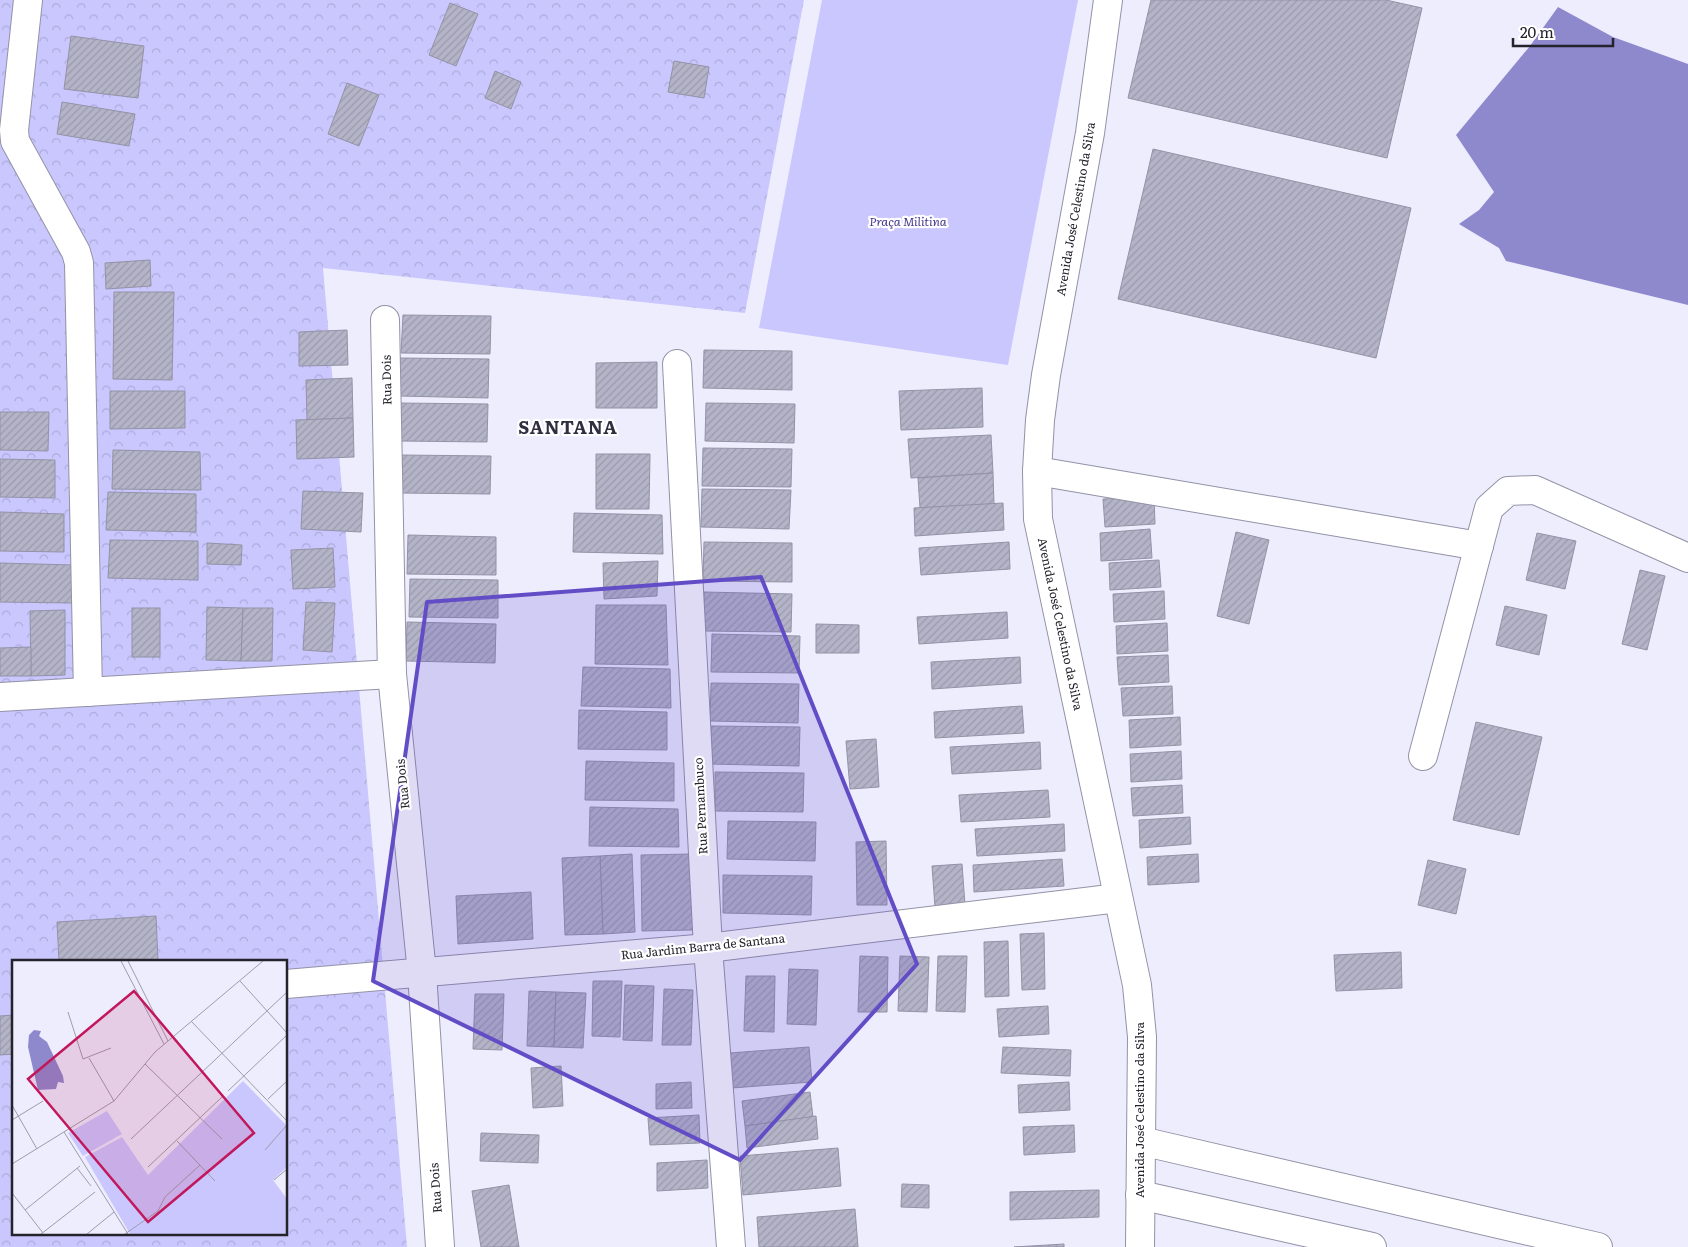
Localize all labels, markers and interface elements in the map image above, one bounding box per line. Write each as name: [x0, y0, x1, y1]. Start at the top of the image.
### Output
scale bar: [1513, 15, 1613, 47]
text: 20 m: [1520, 20, 1554, 43]
street label: Avenida José Celestino da Silva: [1051, 120, 1099, 297]
park label: Praça Militina: [869, 212, 947, 230]
street label: Rua Dois: [377, 354, 395, 405]
district label: SANTANA: [518, 413, 618, 440]
street label: Avenida José Celestino da Silva: [1034, 536, 1088, 712]
street label: Rua Pernambuco: [688, 757, 712, 855]
street label: Rua Dois: [390, 758, 414, 810]
street label: Rua Jardim Barra de Santana: [620, 928, 786, 964]
inset map: [12, 960, 288, 1234]
street label: Avenida José Celestino da Silva: [1130, 1021, 1148, 1198]
street label: Rua Dois: [424, 1162, 446, 1214]

